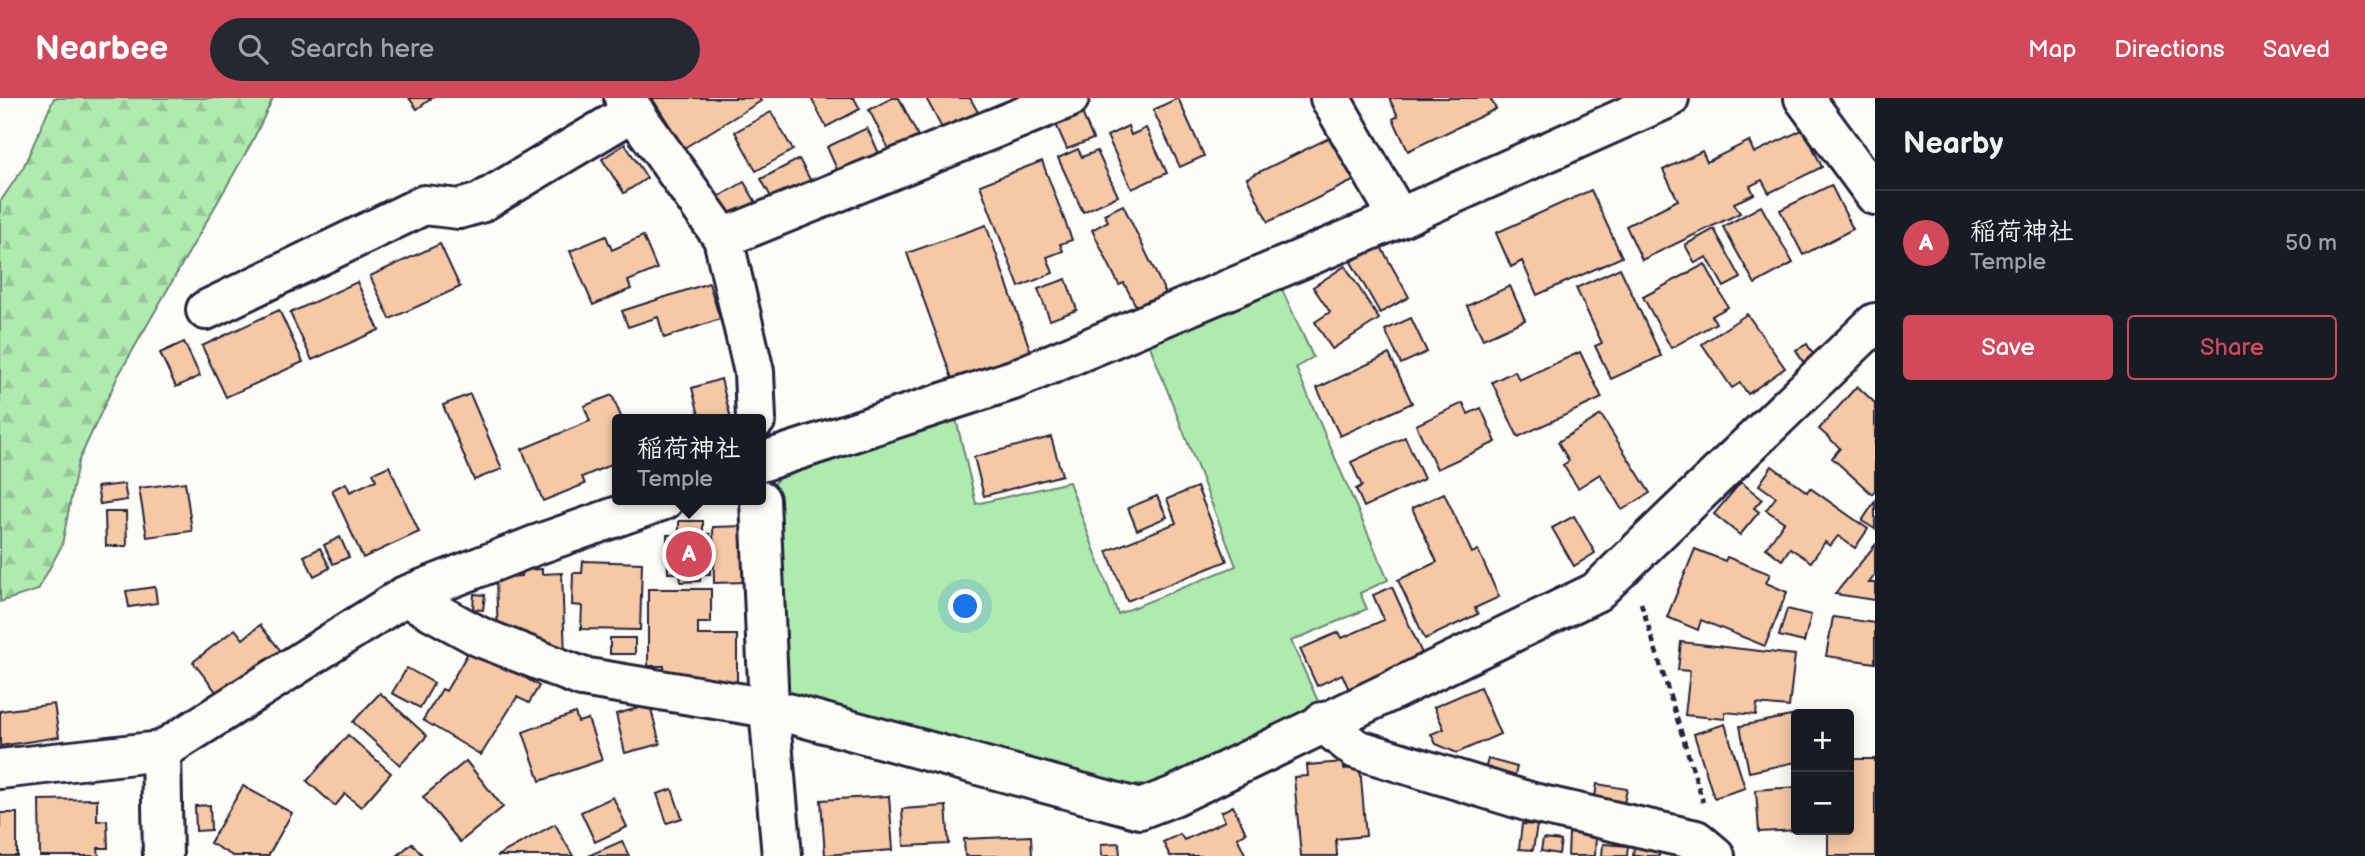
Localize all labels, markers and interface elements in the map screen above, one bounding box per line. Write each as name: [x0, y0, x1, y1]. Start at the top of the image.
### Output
search box: [210, 18, 700, 81]
text: Nearbee: [35, 29, 168, 69]
icon: search: [234, 30, 272, 68]
text: Search here: [290, 34, 434, 65]
text: Map: [2028, 35, 2076, 64]
text: Directions: [2114, 35, 2225, 64]
text: Saved: [2263, 35, 2330, 64]
text: Nearby: [1903, 126, 2003, 162]
text: 稲荷神社: [1970, 217, 2074, 248]
text: A: [1919, 229, 1933, 257]
text: 50 m: [2285, 229, 2337, 257]
text: Temple: [1970, 248, 2046, 276]
button: Save: [1903, 315, 2113, 380]
button: Share: [2127, 315, 2337, 380]
popup: [612, 414, 766, 505]
text: 稲荷神社: [637, 434, 741, 465]
text: Temple: [637, 465, 713, 493]
pin: A: [666, 528, 712, 580]
your location: [948, 589, 982, 623]
map controls: [1791, 709, 1854, 835]
button: +: [1791, 709, 1854, 772]
button: −: [1791, 772, 1854, 835]

